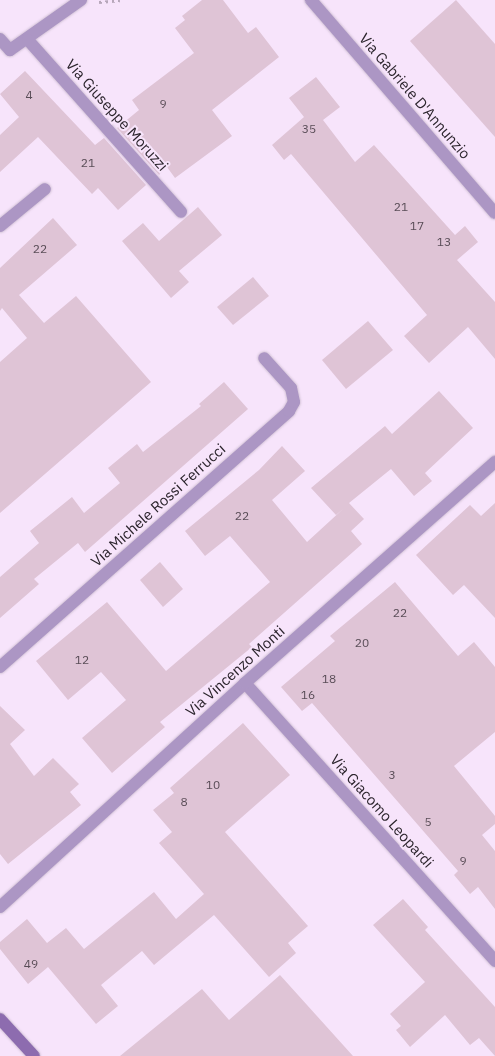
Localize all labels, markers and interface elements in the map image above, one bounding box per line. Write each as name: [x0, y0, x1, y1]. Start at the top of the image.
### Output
street label: Via Gabriele D'Annunzio: [356, 30, 474, 162]
street label: Via Giuseppe Moruzzi: [62, 55, 172, 175]
house number: 4: [25, 88, 33, 102]
house number: 9: [159, 97, 167, 111]
house number: 35: [302, 122, 316, 136]
house number: 21: [81, 156, 95, 170]
house number: 21: [394, 200, 408, 214]
house number: 17: [410, 219, 424, 233]
house number: 13: [437, 235, 451, 249]
house number: 22: [33, 242, 47, 256]
street label: Via Michele Rossi Ferrucci: [87, 440, 229, 570]
house number: 22: [235, 509, 249, 523]
house number: 22: [393, 606, 407, 620]
street label: Via Vincenzo Monti: [182, 622, 288, 720]
house number: 20: [355, 636, 369, 650]
house number: 12: [75, 653, 89, 667]
house number: 18: [322, 672, 336, 686]
house number: 16: [301, 688, 315, 702]
street label: Via Giacomo Leopardi: [326, 751, 438, 871]
house number: 3: [388, 768, 396, 782]
house number: 10: [206, 778, 220, 792]
house number: 8: [180, 795, 188, 809]
house number: 5: [424, 815, 432, 829]
house number: 9: [459, 854, 467, 868]
house number: 49: [24, 957, 38, 971]

